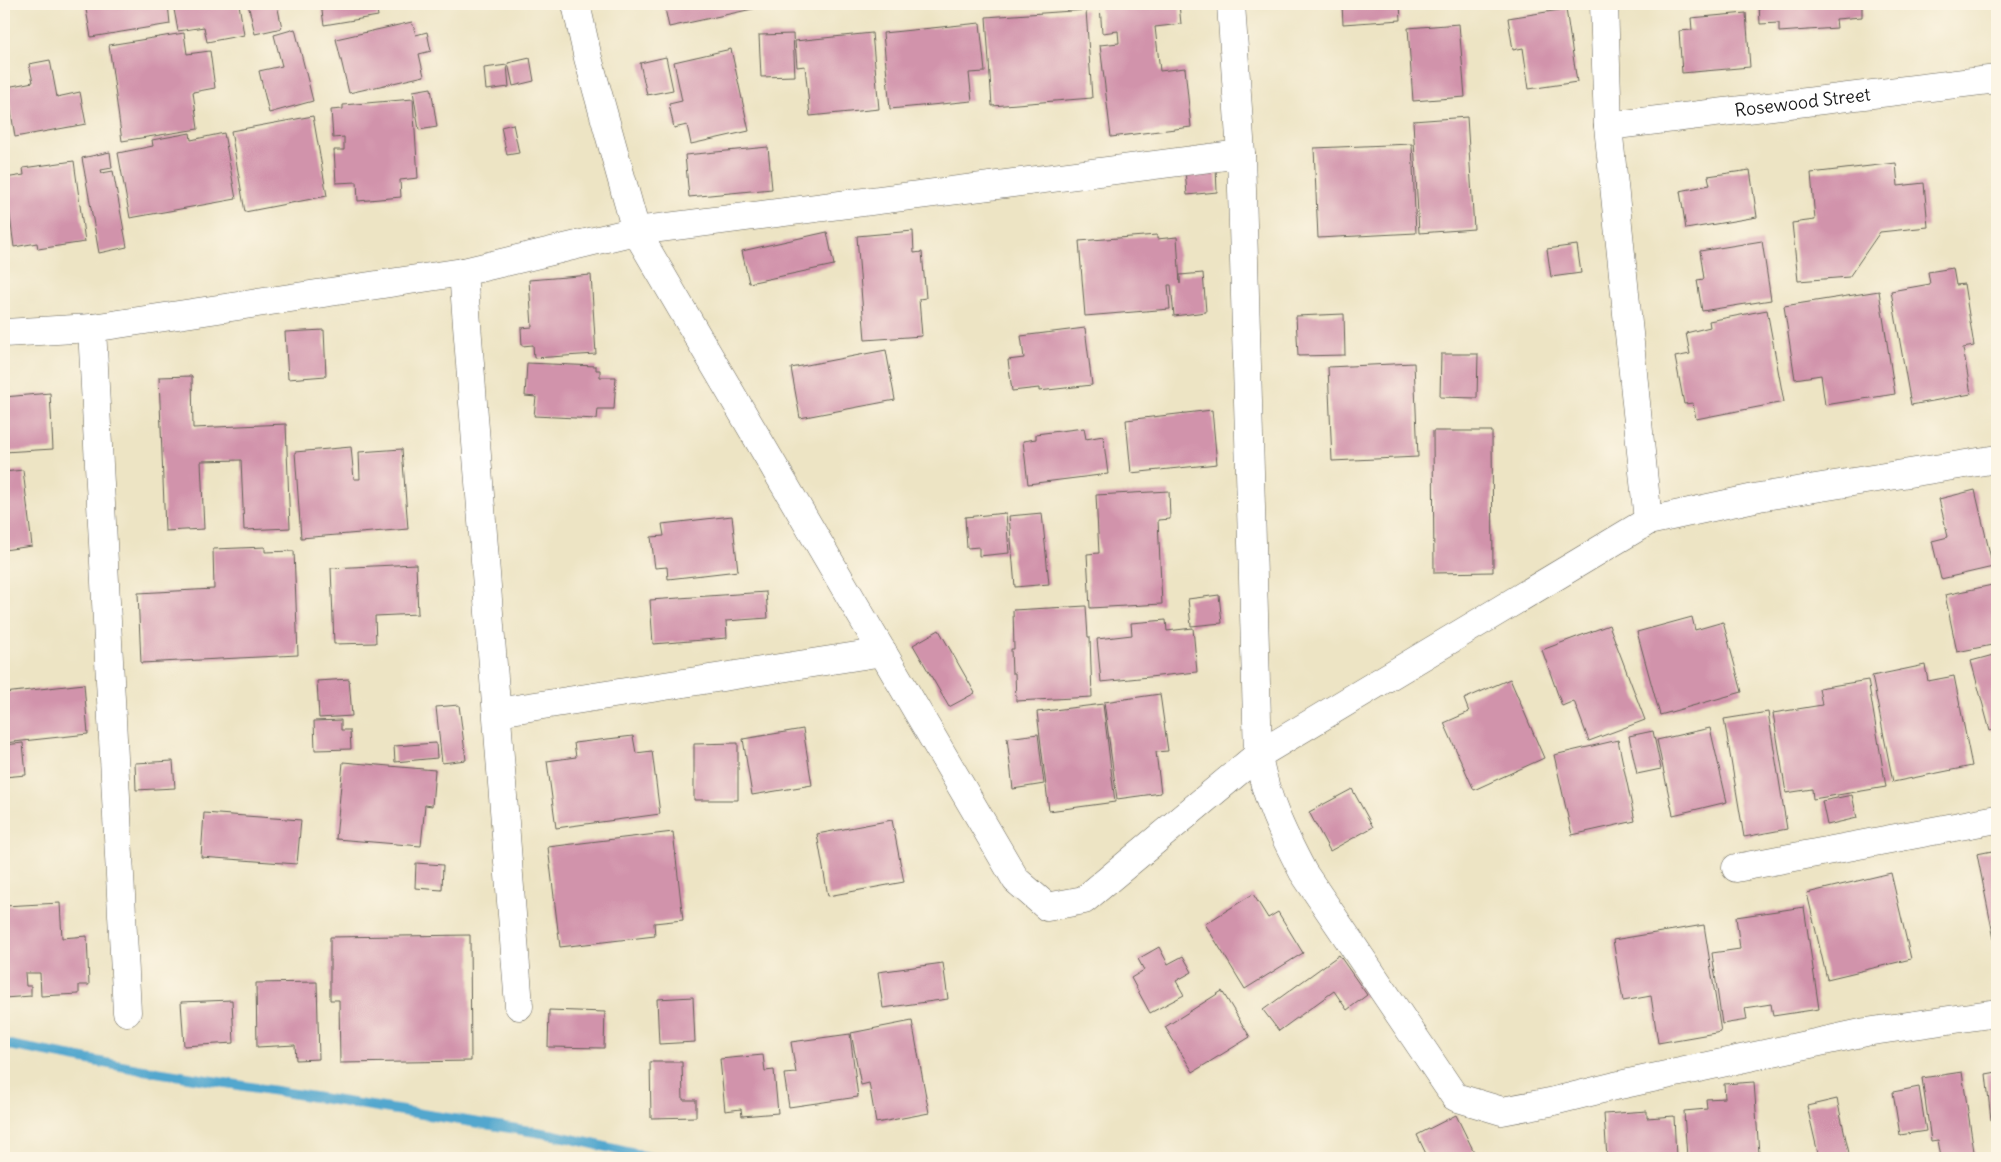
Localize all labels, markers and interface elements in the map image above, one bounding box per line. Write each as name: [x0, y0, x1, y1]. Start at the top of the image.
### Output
street label: Rosewood Street: [1733, 82, 1872, 122]

